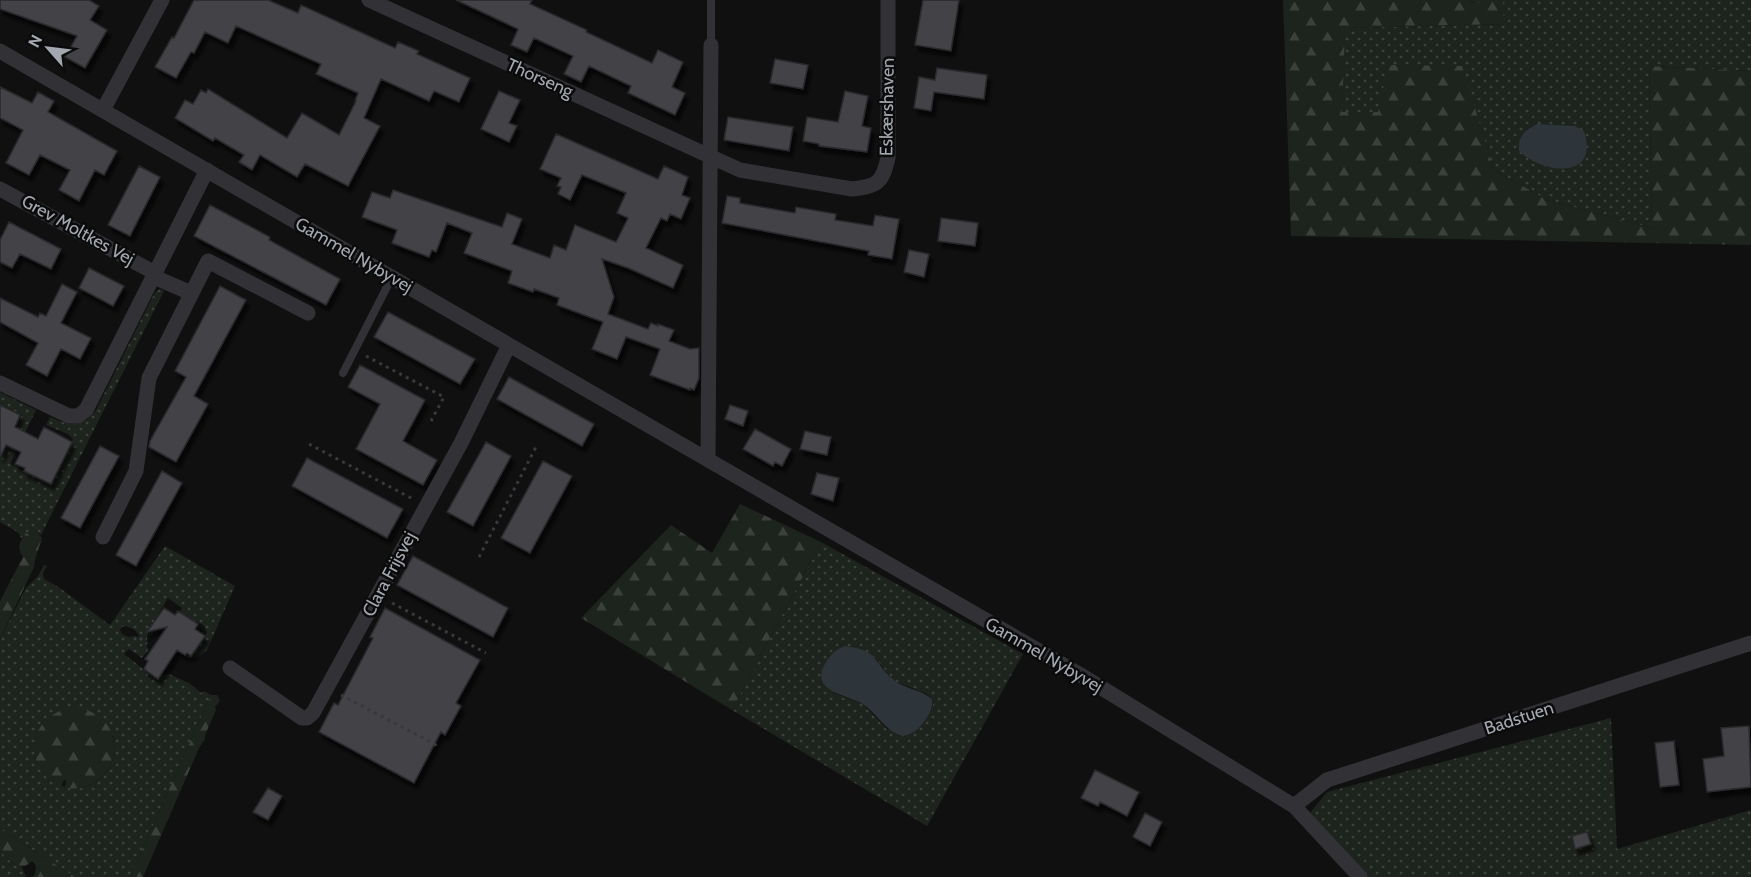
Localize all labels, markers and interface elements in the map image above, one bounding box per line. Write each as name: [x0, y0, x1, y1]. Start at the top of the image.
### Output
north arrow: [18, 18, 78, 78]
text: N: [24, 32, 46, 51]
street label: Thorseng: [503, 54, 578, 103]
street label: Eskærshaven: [875, 58, 899, 156]
street label: Grev Moltkes Vej: [18, 190, 138, 270]
street label: Gammel Nybyvej: [291, 212, 417, 298]
street label: Clara Frijsvej: [357, 528, 421, 620]
street label: Gammel Nybyvej: [981, 612, 1107, 698]
street label: Badstuen: [1482, 696, 1556, 740]

